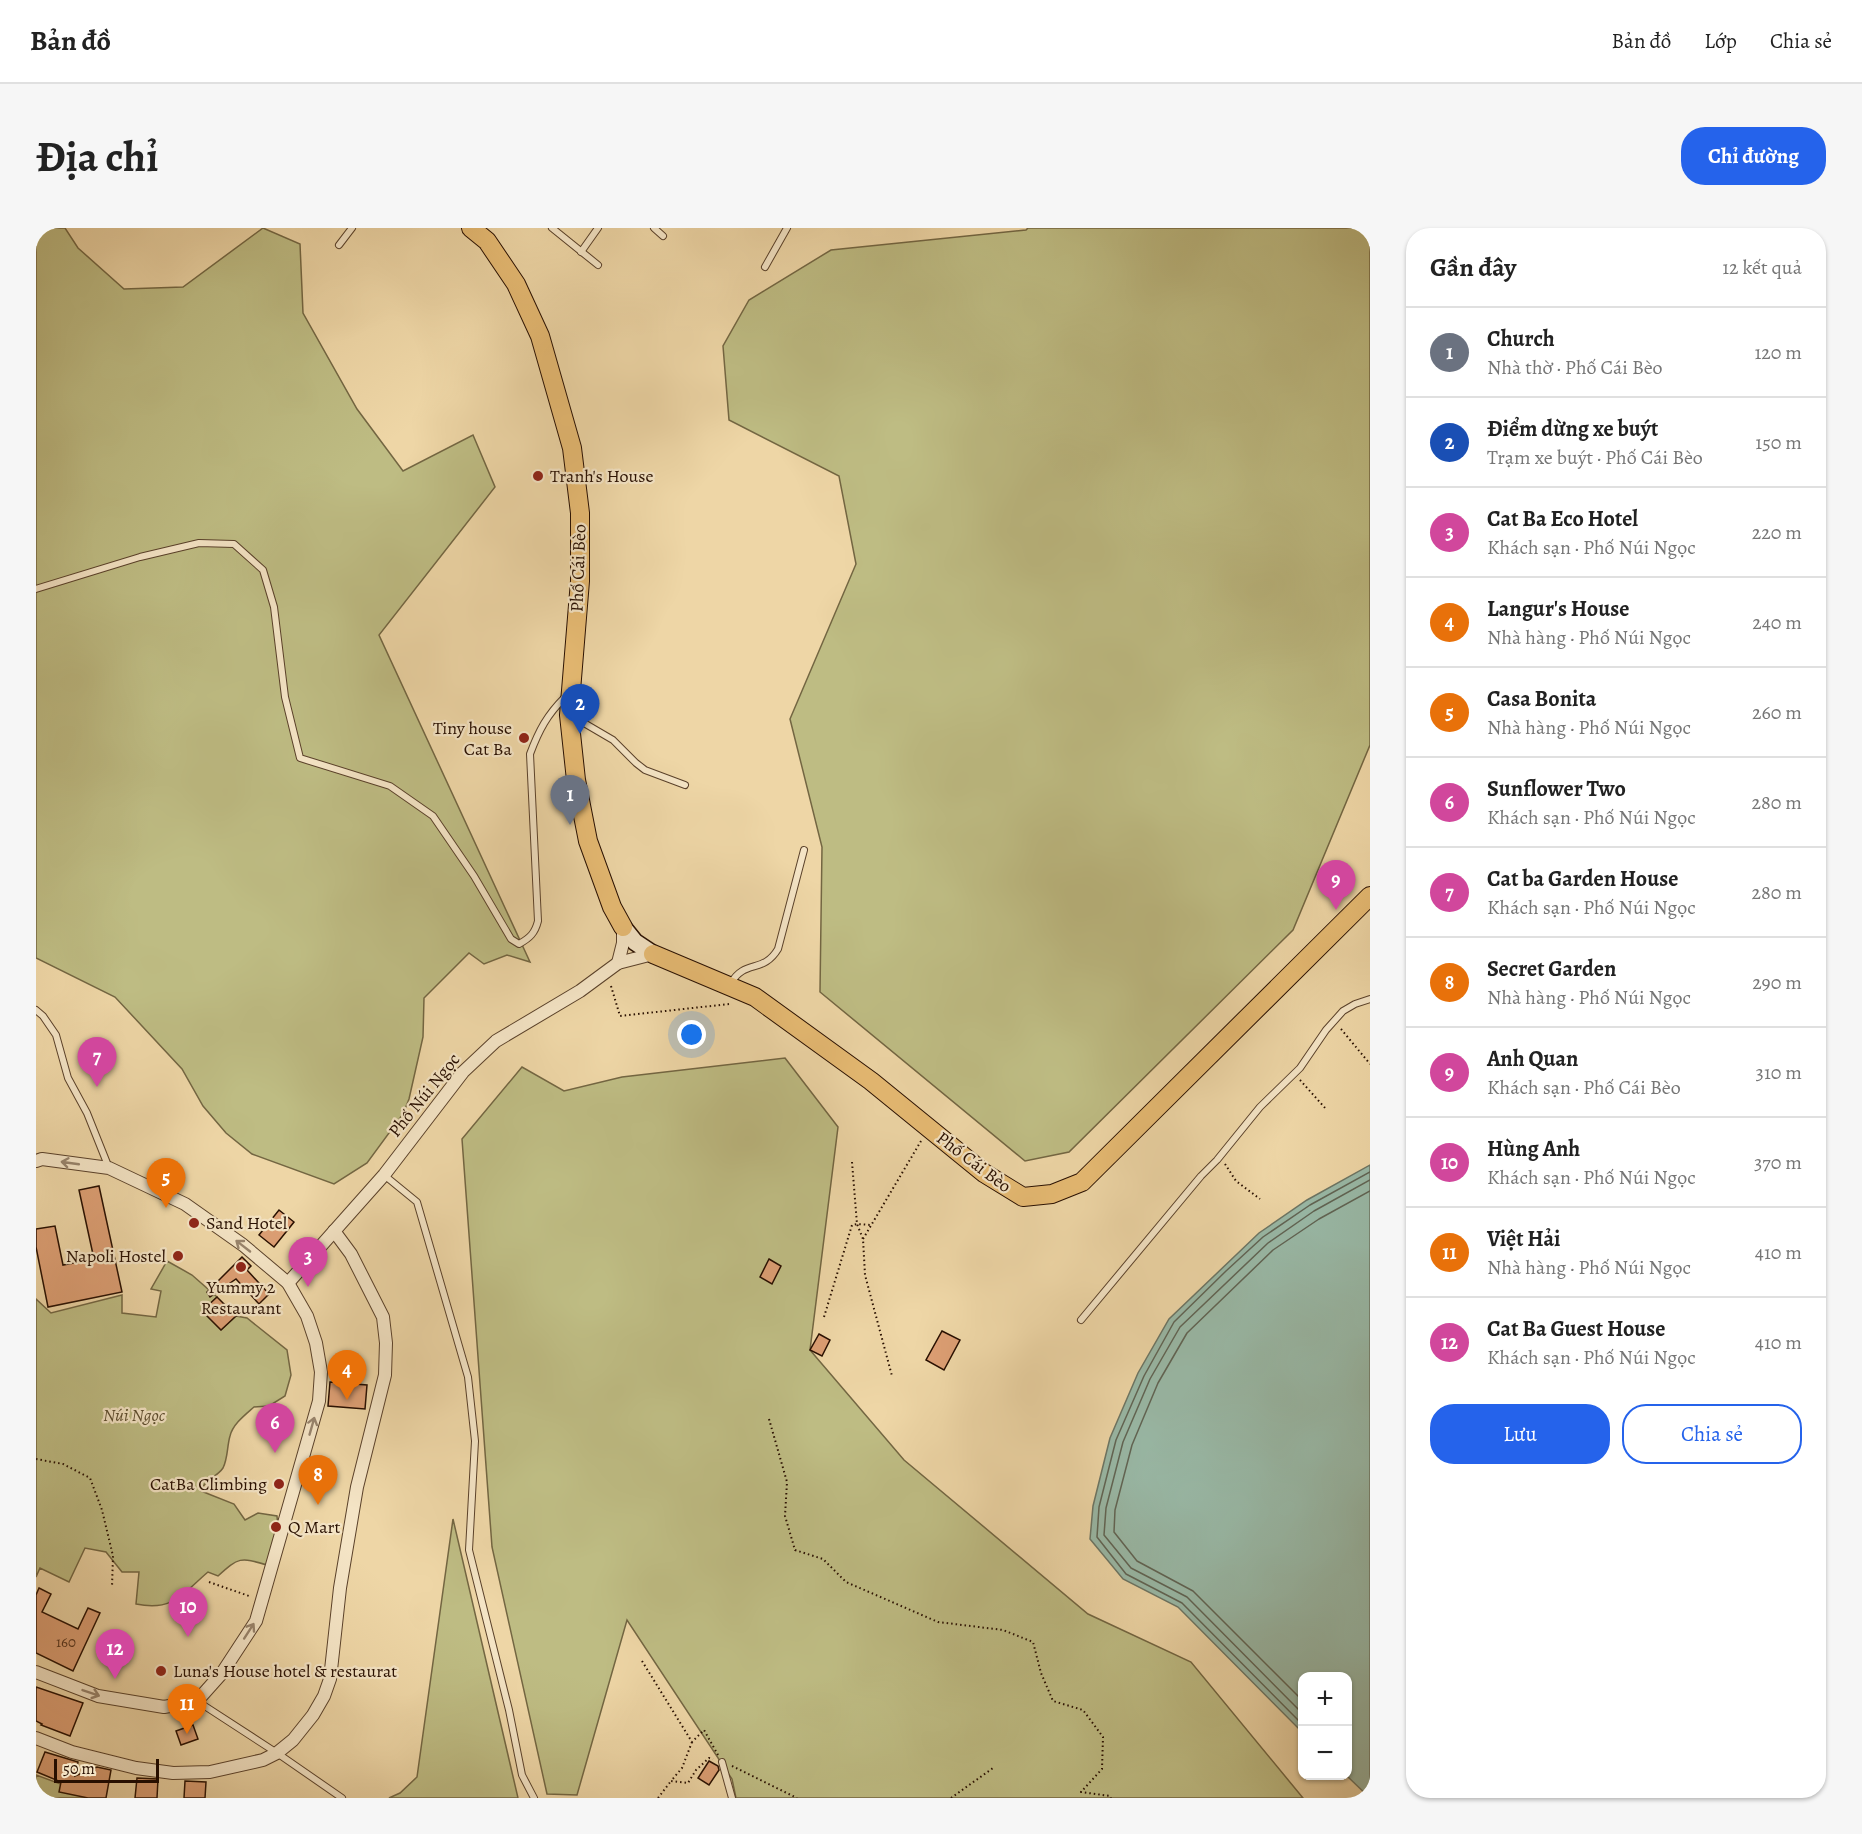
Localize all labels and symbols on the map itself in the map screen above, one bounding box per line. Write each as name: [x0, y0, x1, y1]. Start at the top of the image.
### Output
place label: Tranh's House: [550, 464, 654, 488]
marker: Tranh's House: [531, 469, 545, 483]
street label: Phố Cái Bèo: [564, 524, 592, 612]
pin: 2: [560, 684, 600, 734]
place label: Tiny house Cat Ba: [433, 716, 513, 761]
marker: Tiny house Cat Ba: [517, 731, 531, 745]
pin: 1: [550, 776, 590, 825]
pin: 9: [1316, 860, 1356, 910]
your location: [677, 1020, 706, 1049]
pin: 7: [78, 1038, 116, 1087]
street label: Phố Núi Ngọc: [383, 1048, 465, 1142]
street label: Phố Cái Bèo: [932, 1126, 1016, 1198]
one-way arrow: [60, 1158, 80, 1169]
pin: 5: [146, 1158, 186, 1208]
place label: Sand Hotel: [206, 1211, 288, 1235]
marker: Sand Hotel: [187, 1216, 201, 1230]
pin: 3: [288, 1238, 328, 1287]
one-way arrow: [235, 1239, 251, 1252]
place label: Napoli Hostel: [66, 1244, 167, 1268]
marker: Napoli Hostel: [171, 1249, 185, 1263]
marker: Yummy 2 Restaurant: [234, 1260, 248, 1274]
place label: Yummy 2 Restaurant: [201, 1275, 281, 1320]
pin: 4: [328, 1350, 366, 1400]
park label: Núi Ngọc: [103, 1403, 166, 1427]
pin: 6: [256, 1404, 294, 1453]
one-way arrow: [307, 1416, 318, 1435]
pin: 8: [298, 1456, 338, 1505]
place label: CatBa Climbing: [150, 1472, 267, 1496]
marker: CatBa Climbing: [272, 1477, 286, 1491]
place label: Q Mart: [288, 1515, 340, 1539]
marker: Q Mart: [269, 1520, 283, 1534]
pin: 10: [168, 1588, 208, 1637]
one-way arrow: [243, 1624, 255, 1640]
pin: 12: [96, 1630, 134, 1679]
house number: 160: [56, 1632, 76, 1652]
place label: Luna's House hotel & restaurat: [173, 1659, 397, 1683]
marker: Luna's House hotel & restaurat: [154, 1664, 168, 1678]
pin: 11: [168, 1684, 206, 1734]
one-way arrow: [81, 1689, 100, 1700]
scale bar: [54, 1756, 159, 1784]

